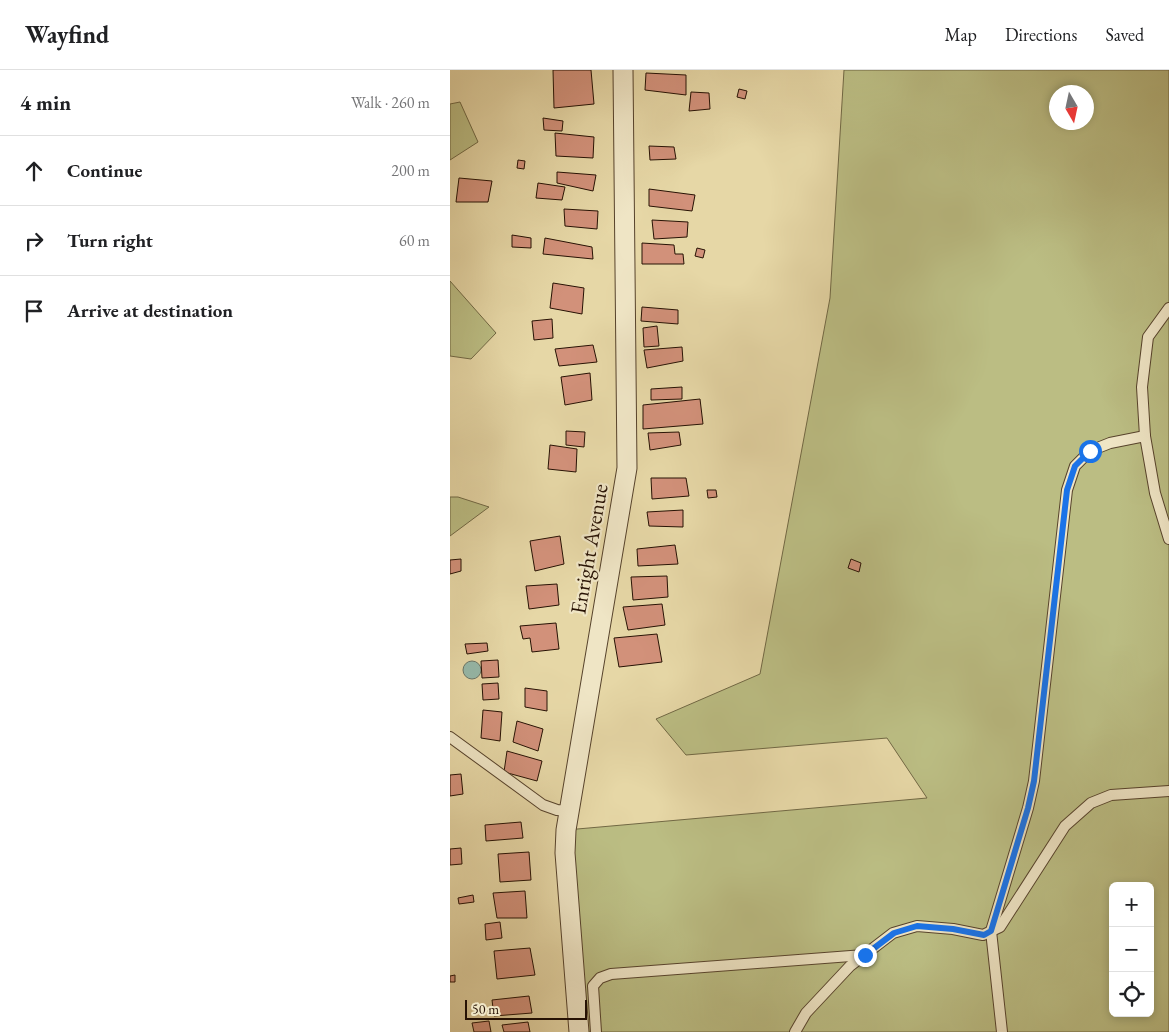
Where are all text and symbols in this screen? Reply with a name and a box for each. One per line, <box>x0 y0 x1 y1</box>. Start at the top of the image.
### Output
text: Wayfind <box>25 19 109 50</box>
text: Map <box>945 23 977 46</box>
text: Directions <box>1005 23 1077 46</box>
text: Saved <box>1105 23 1144 46</box>
north arrow <box>1049 85 1094 130</box>
text: 4 min <box>20 89 71 116</box>
text: Walk · 260 m <box>351 92 430 113</box>
icon: ahead <box>20 157 48 185</box>
text: Continue <box>67 158 142 183</box>
text: 200 m <box>391 160 430 181</box>
icon: right <box>20 227 48 255</box>
text: Turn right <box>67 228 153 253</box>
text: 60 m <box>399 230 430 251</box>
icon: arrive <box>20 297 48 325</box>
text: Arrive at destination <box>67 298 233 323</box>
route start <box>1079 440 1102 463</box>
street label: Enright Avenue <box>563 481 615 617</box>
map controls <box>1109 882 1154 1017</box>
button: + <box>1109 882 1154 927</box>
button: − <box>1109 927 1154 972</box>
route end <box>854 944 877 967</box>
button: locate <box>1109 972 1154 1017</box>
scale bar <box>465 997 588 1020</box>
text: 50 m <box>472 1000 499 1018</box>

